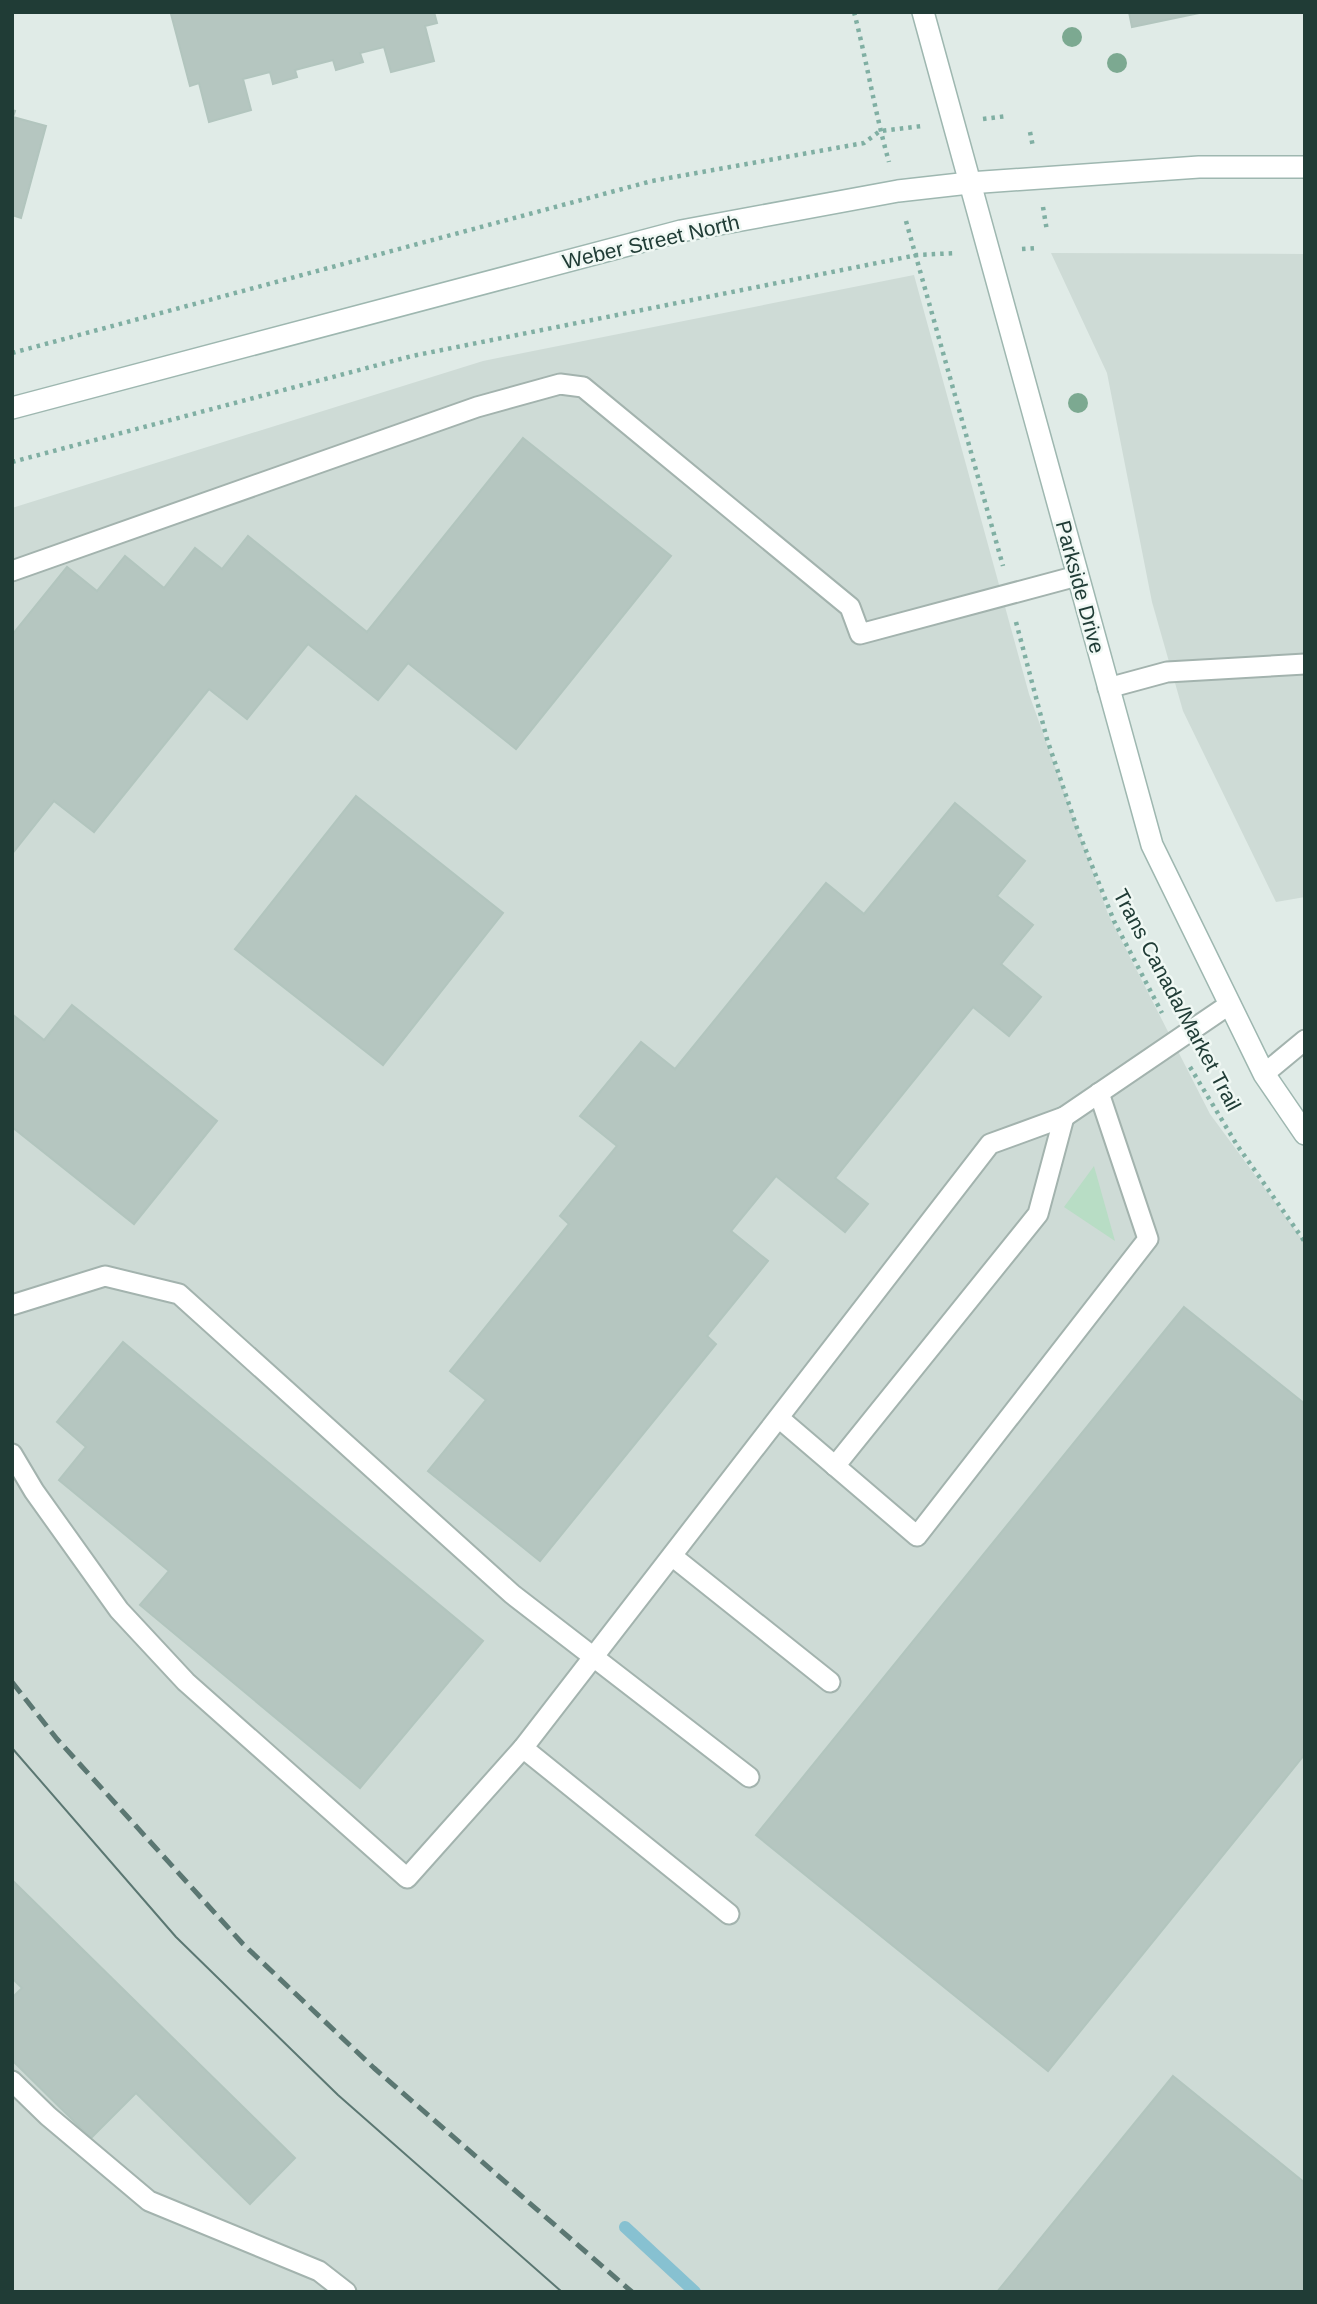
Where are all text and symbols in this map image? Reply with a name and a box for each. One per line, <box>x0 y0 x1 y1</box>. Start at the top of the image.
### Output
street label: Weber Street North <box>560 210 741 273</box>
street label: Parkside Drive <box>1052 518 1109 656</box>
street label: Trans Canada/Market Trail <box>1109 885 1246 1115</box>

